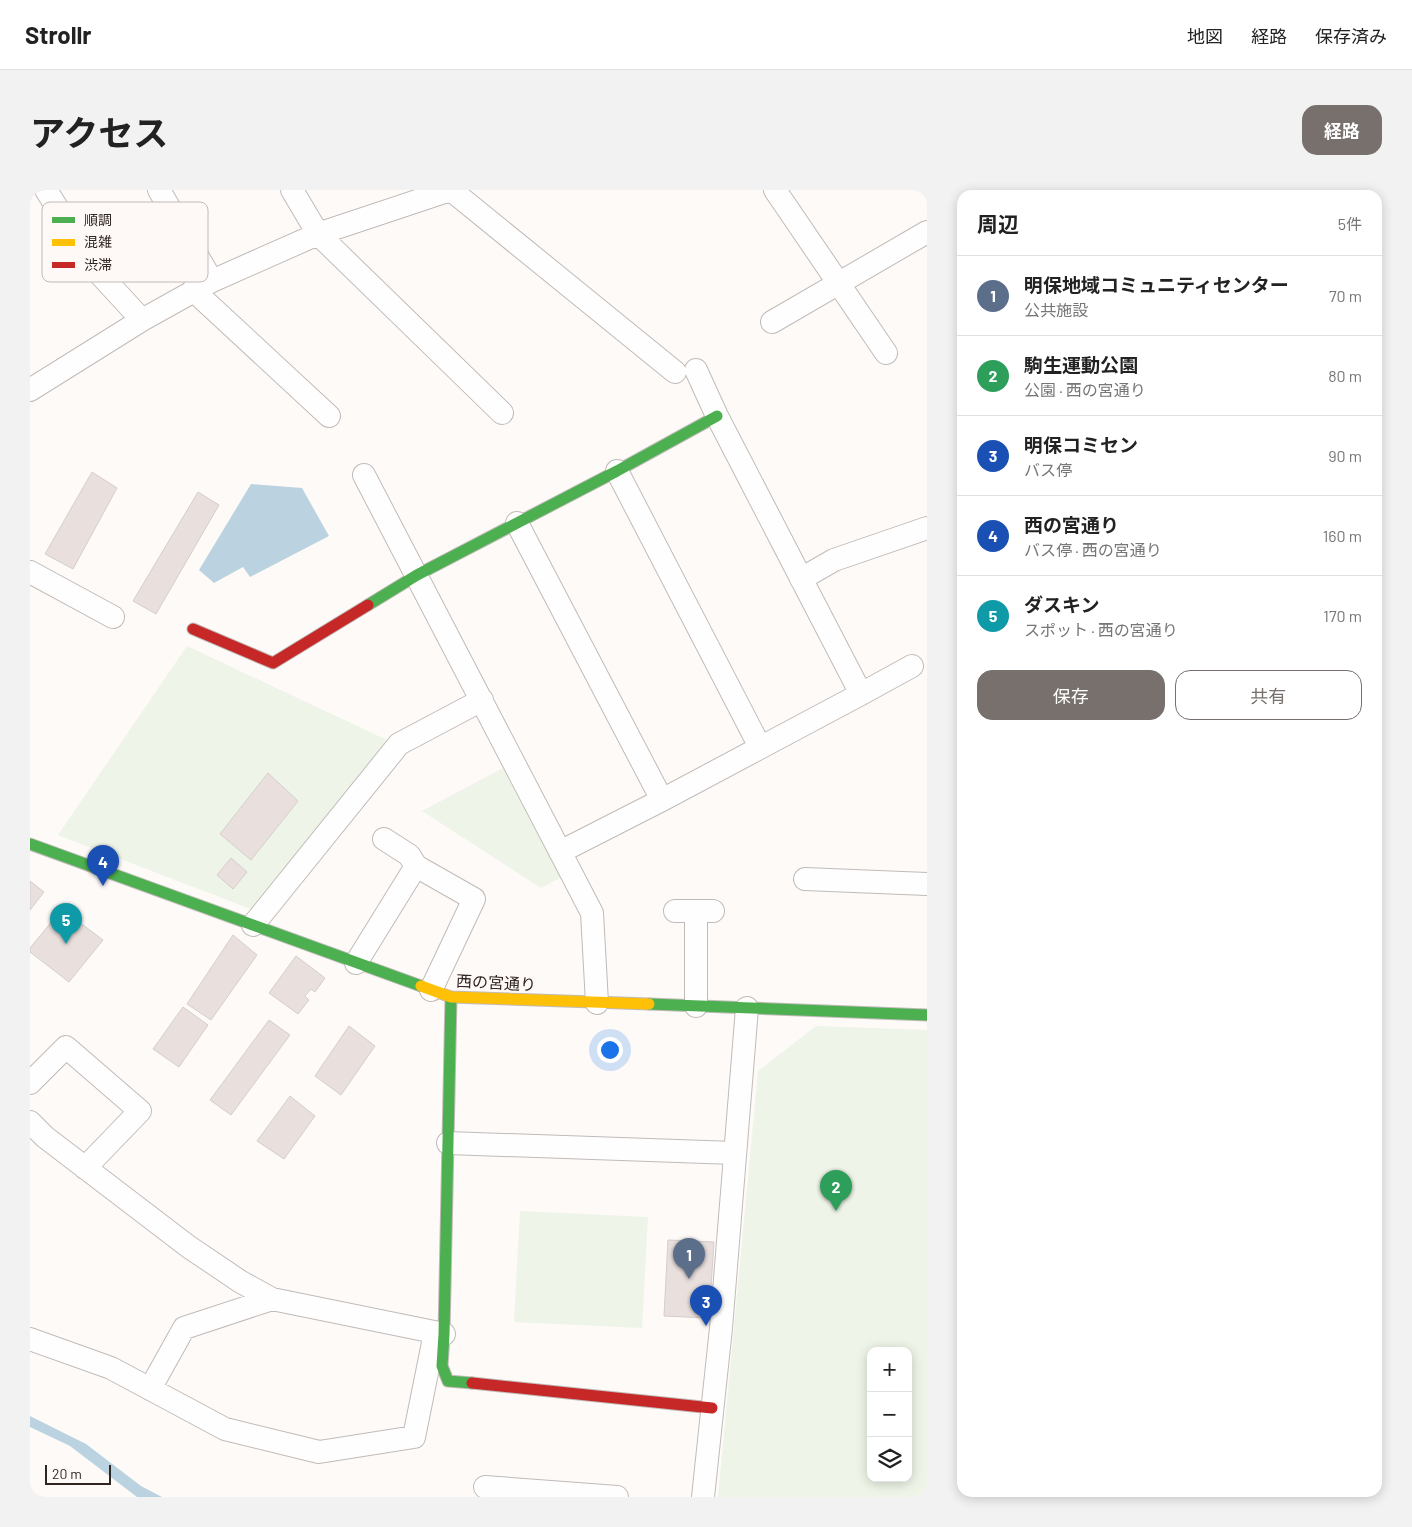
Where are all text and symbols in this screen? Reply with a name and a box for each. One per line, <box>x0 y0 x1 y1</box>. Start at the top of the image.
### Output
text: Strollr <box>25 20 92 49</box>
text: 地図 <box>1187 25 1223 47</box>
text: 経路 <box>1251 25 1287 47</box>
text: 保存済み <box>1315 25 1387 47</box>
button: 経路 <box>1302 105 1382 155</box>
text: アクセス <box>30 111 168 153</box>
legend <box>42 202 208 282</box>
text: 順調 <box>84 211 112 228</box>
text: 周辺 <box>977 211 1019 236</box>
text: 5件 <box>1338 214 1362 233</box>
text: 混雑 <box>84 233 112 250</box>
text: 渋滞 <box>84 256 112 273</box>
text: 明保地域コミュニティセンター <box>1024 273 1289 296</box>
text: 1 <box>990 286 996 305</box>
text: 70 m <box>1329 286 1362 305</box>
text: 公共施設 <box>1024 300 1088 319</box>
text: 駒生運動公園 <box>1024 353 1138 376</box>
text: 2 <box>989 366 997 385</box>
text: 80 m <box>1328 366 1362 385</box>
text: 公園 · 西の宮通り <box>1024 380 1146 399</box>
text: 明保コミセン <box>1024 433 1138 456</box>
text: 3 <box>989 446 997 465</box>
text: 90 m <box>1328 446 1362 465</box>
text: バス停 <box>1024 460 1072 479</box>
text: 西の宮通り <box>1024 513 1119 536</box>
text: 4 <box>988 526 998 545</box>
text: 160 m <box>1323 526 1362 545</box>
text: バス停 · 西の宮通り <box>1024 540 1162 559</box>
text: ダスキン <box>1024 593 1099 616</box>
text: 5 <box>989 606 997 625</box>
text: 170 m <box>1323 606 1362 625</box>
text: スポット · 西の宮通り <box>1024 620 1178 639</box>
button: 保存 <box>977 670 1165 720</box>
button: 共有 <box>1175 670 1362 720</box>
pin: 4 <box>87 845 119 886</box>
pin: 5 <box>50 903 82 944</box>
street label: 西の宮通り <box>456 970 536 994</box>
your location <box>597 1037 623 1063</box>
pin: 2 <box>820 1170 852 1211</box>
pin: 1 <box>673 1238 705 1279</box>
pin: 3 <box>690 1285 722 1326</box>
map controls <box>867 1347 912 1482</box>
button: + <box>867 1347 912 1392</box>
button: − <box>867 1392 912 1437</box>
button: layers <box>867 1437 912 1482</box>
scale bar <box>45 1462 111 1485</box>
text: 20 m <box>52 1465 82 1482</box>

